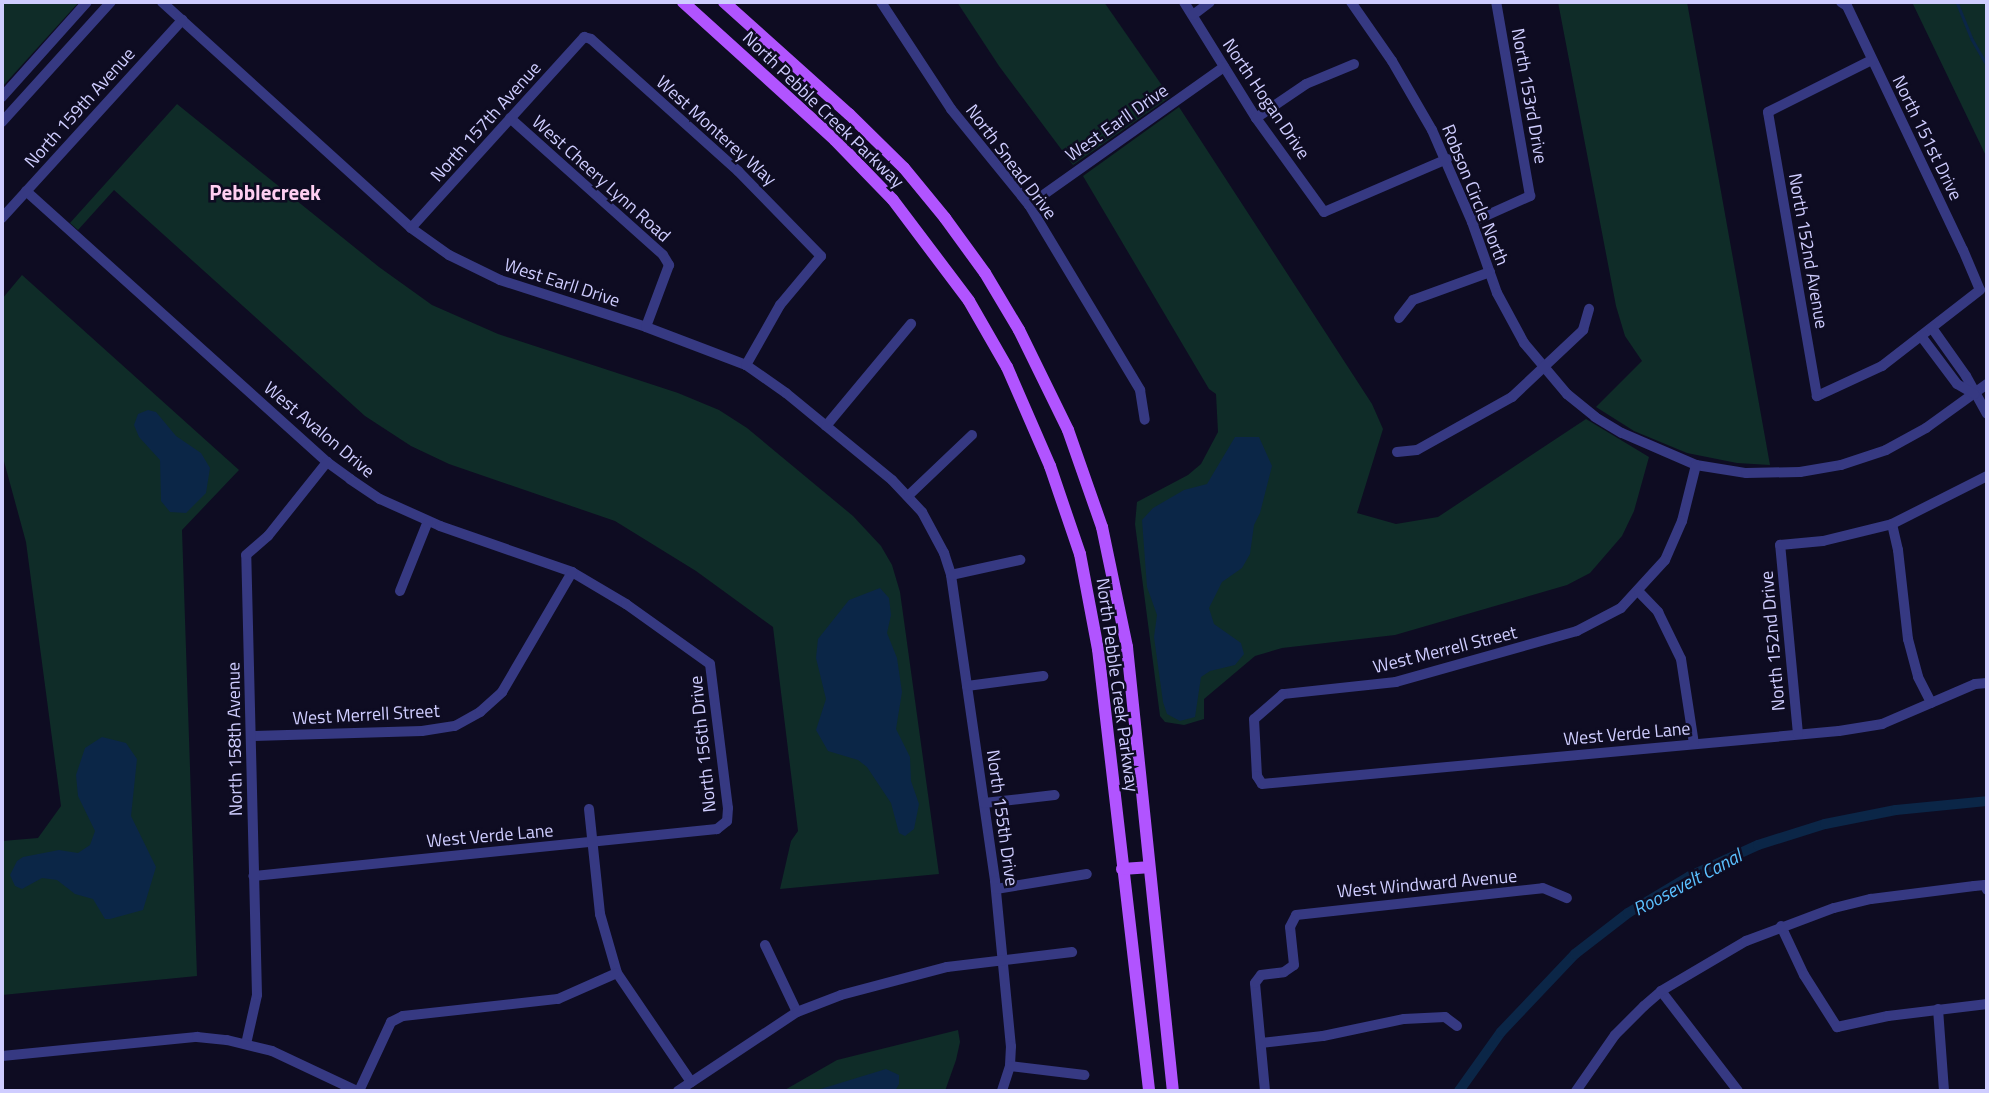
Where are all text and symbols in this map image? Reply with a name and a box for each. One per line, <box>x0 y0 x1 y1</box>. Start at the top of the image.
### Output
street label: North Pebble Creek Parkway <box>738 27 908 193</box>
street label: North 153rd Drive <box>1506 27 1552 165</box>
street label: North Hogan Drive <box>1218 35 1314 163</box>
street label: North 159th Avenue <box>20 43 140 173</box>
street label: North 157th Avenue <box>426 57 546 187</box>
street label: West Monterey Way <box>652 72 780 190</box>
street label: North 151st Drive <box>1887 72 1967 204</box>
street label: West Earll Drive <box>1062 80 1172 166</box>
street label: North Snead Drive <box>961 100 1061 224</box>
street label: West Cheery Lynn Road <box>527 111 675 247</box>
street label: Robson Circle North <box>1437 121 1513 269</box>
street label: North 152nd Avenue <box>1784 172 1832 330</box>
district label: Pebblecreek <box>209 179 321 205</box>
street label: West Earll Drive <box>502 254 622 312</box>
street label: West Avalon Drive <box>259 377 379 483</box>
street label: North 152nd Drive <box>1756 570 1790 712</box>
street label: North Pebble Creek Parkway <box>1091 577 1143 793</box>
street label: West Merrell Street <box>1371 622 1519 678</box>
street label: North 158th Avenue <box>223 662 247 816</box>
street label: North 156th Drive <box>685 675 721 813</box>
street label: West Merrell Street <box>292 700 440 730</box>
street label: West Verde Lane <box>1563 718 1691 750</box>
street label: North 155th Drive <box>982 749 1022 887</box>
street label: West Verde Lane <box>426 820 554 852</box>
water label: Roosevelt Canal <box>1629 844 1745 920</box>
street label: West Windward Avenue <box>1336 865 1518 903</box>

